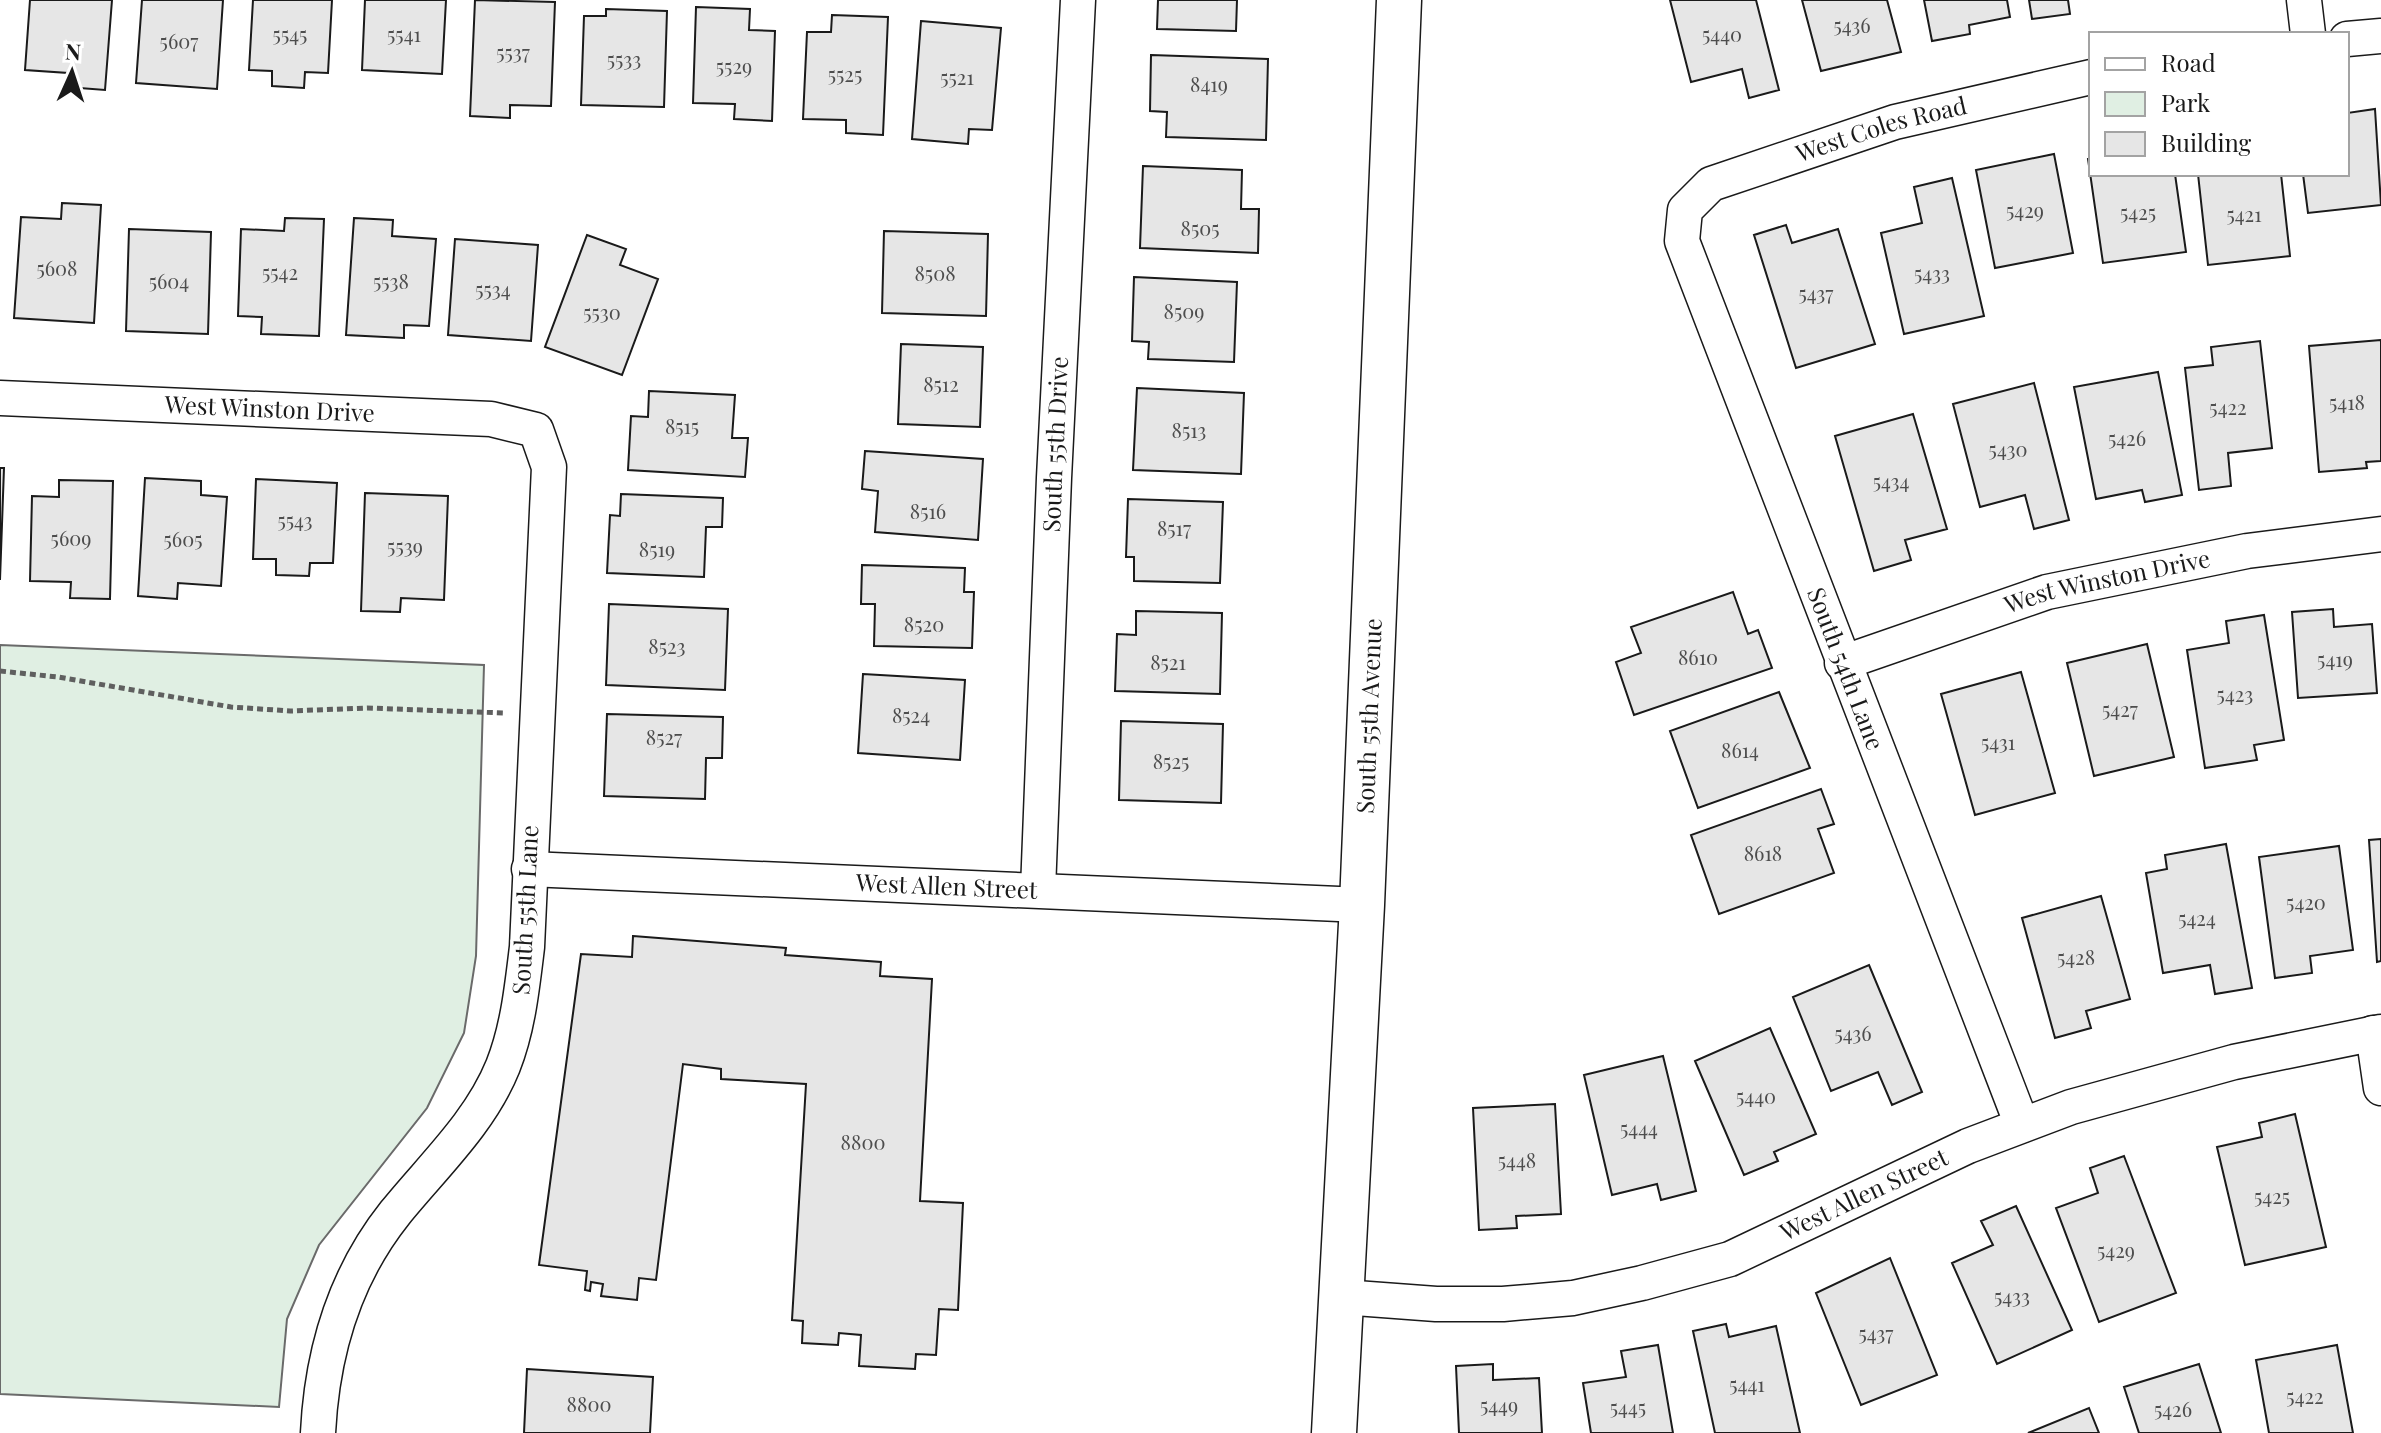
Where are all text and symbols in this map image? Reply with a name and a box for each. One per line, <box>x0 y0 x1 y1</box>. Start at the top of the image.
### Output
house number: 5436 <box>1833 11 1871 38</box>
house number: 5545 <box>273 20 307 47</box>
house number: 5541 <box>387 20 421 47</box>
house number: 5440 <box>1702 20 1742 47</box>
house number: 5607 <box>160 27 198 54</box>
north arrow <box>32 32 112 112</box>
legend <box>2089 32 2349 176</box>
text: N <box>64 36 82 66</box>
house number: 5537 <box>496 38 530 65</box>
house number: 5533 <box>607 45 641 72</box>
text: Road <box>2161 46 2216 78</box>
house number: 5529 <box>716 52 752 79</box>
house number: 5525 <box>828 60 862 87</box>
house number: 5521 <box>940 63 974 90</box>
house number: 8419 <box>1190 70 1228 97</box>
text: Park <box>2161 86 2211 118</box>
street label: West Coles Road <box>1790 88 1969 169</box>
text: Building <box>2161 126 2252 158</box>
house number: 5429 <box>2006 196 2044 223</box>
house number: 5425 <box>2120 198 2156 225</box>
house number: 5421 <box>2226 200 2262 227</box>
house number: 8505 <box>1181 214 1220 241</box>
house number: 5608 <box>36 254 78 281</box>
house number: 5542 <box>262 258 298 285</box>
house number: 8508 <box>914 259 956 286</box>
house number: 5433 <box>1914 259 1950 286</box>
house number: 5604 <box>149 267 189 294</box>
house number: 5538 <box>373 267 409 294</box>
house number: 5534 <box>475 275 511 302</box>
house number: 5437 <box>1799 279 1833 306</box>
house number: 8509 <box>1164 297 1204 324</box>
house number: 5530 <box>583 298 621 325</box>
street label: South 55th Drive <box>1034 356 1074 533</box>
house number: 8512 <box>923 370 959 397</box>
street label: West Winston Drive <box>163 387 376 428</box>
house number: 5418 <box>2329 388 2365 415</box>
house number: 5422 <box>2209 393 2247 420</box>
house number: 8515 <box>665 412 699 439</box>
house number: 8513 <box>1172 416 1206 443</box>
house number: 5426 <box>2108 424 2146 451</box>
house number: 5430 <box>1989 435 2027 462</box>
house number: 5434 <box>1873 467 1909 494</box>
house number: 8516 <box>910 497 946 524</box>
house number: 5543 <box>277 506 313 533</box>
house number: 8517 <box>1157 514 1191 541</box>
house number: 5609 <box>51 524 91 551</box>
house number: 5605 <box>164 525 202 552</box>
house number: 5539 <box>387 532 423 559</box>
house number: 8519 <box>639 535 675 562</box>
street label: West Winston Drive <box>1999 541 2213 620</box>
street label: South 54th Lane <box>1801 582 1893 754</box>
house number: 8520 <box>904 610 944 637</box>
street label: South 55th Avenue <box>1348 617 1388 814</box>
house number: 8523 <box>648 632 686 659</box>
house number: 8610 <box>1678 643 1718 670</box>
house number: 5419 <box>2317 645 2353 672</box>
house number: 8521 <box>1150 648 1186 675</box>
house number: 5423 <box>2217 680 2253 707</box>
house number: 5427 <box>2102 695 2138 722</box>
house number: 8524 <box>892 701 930 728</box>
house number: 8527 <box>646 723 682 750</box>
house number: 5431 <box>1981 728 2015 755</box>
house number: 8614 <box>1721 736 1759 763</box>
house number: 8525 <box>1153 747 1189 774</box>
street label: South 55th Lane <box>504 824 544 995</box>
house number: 8618 <box>1744 839 1782 866</box>
street label: West Allen Street <box>854 865 1039 905</box>
house number: 5420 <box>2286 888 2326 915</box>
house number: 5424 <box>2178 904 2216 931</box>
house number: 5428 <box>2057 943 2095 970</box>
house number: 5436 <box>1834 1019 1872 1046</box>
house number: 5440 <box>1736 1082 1776 1109</box>
house number: 5444 <box>1620 1114 1658 1141</box>
house number: 8800 <box>841 1128 885 1155</box>
street label: West Allen Street <box>1774 1140 1953 1247</box>
house number: 5448 <box>1498 1146 1536 1173</box>
house number: 5425 <box>2254 1182 2290 1209</box>
house number: 5429 <box>2097 1236 2135 1263</box>
house number: 5433 <box>1994 1282 2030 1309</box>
house number: 5437 <box>1859 1319 1893 1346</box>
house number: 5441 <box>1729 1370 1765 1397</box>
house number: 5422 <box>2286 1382 2324 1409</box>
house number: 8800 <box>567 1390 611 1417</box>
house number: 5449 <box>1480 1391 1518 1418</box>
house number: 5445 <box>1610 1393 1646 1420</box>
house number: 5426 <box>2154 1395 2192 1422</box>

